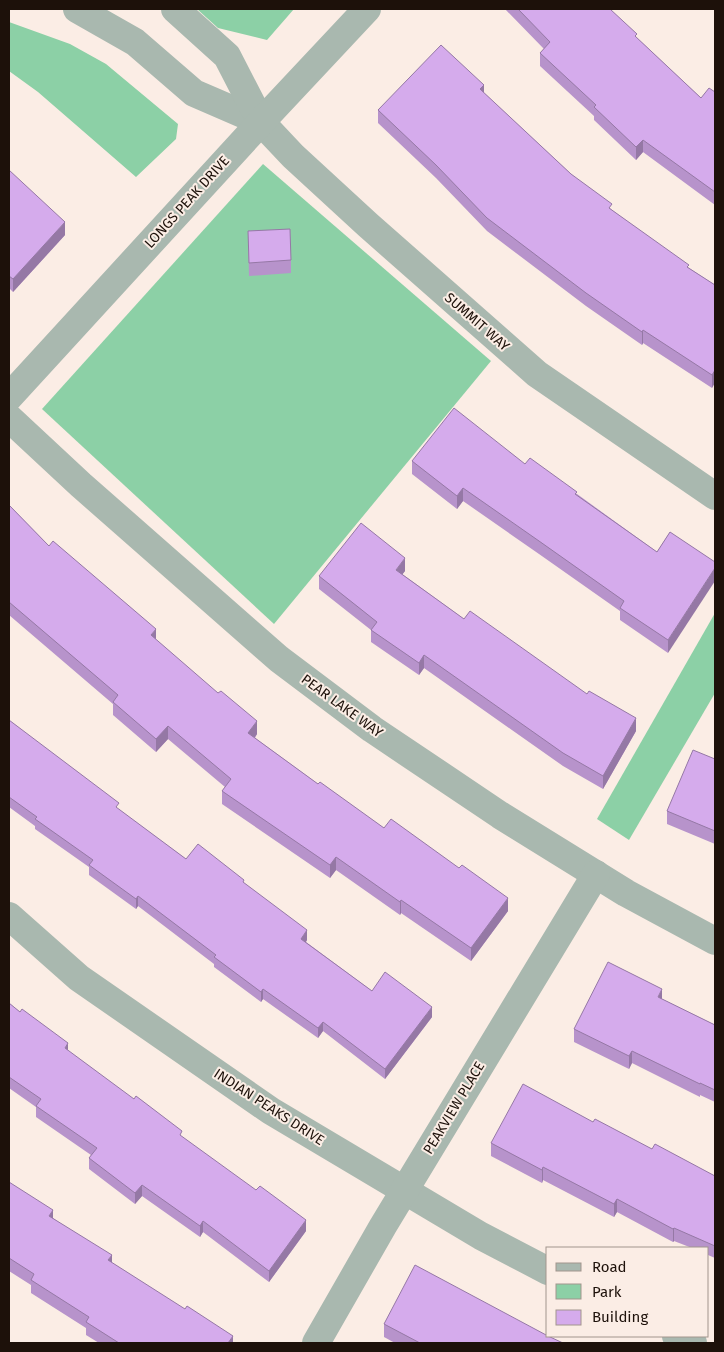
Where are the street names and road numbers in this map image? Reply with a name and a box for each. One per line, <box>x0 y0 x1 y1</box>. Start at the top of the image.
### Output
street label: LONGS PEAK DRIVE <box>141 152 233 252</box>
street label: SUMMIT WAY <box>441 289 513 355</box>
street label: PEAR LAKE WAY <box>298 671 386 742</box>
street label: PEAKVIEW PLACE <box>420 1059 488 1157</box>
street label: INDIAN PEAKS DRIVE <box>211 1065 327 1149</box>

